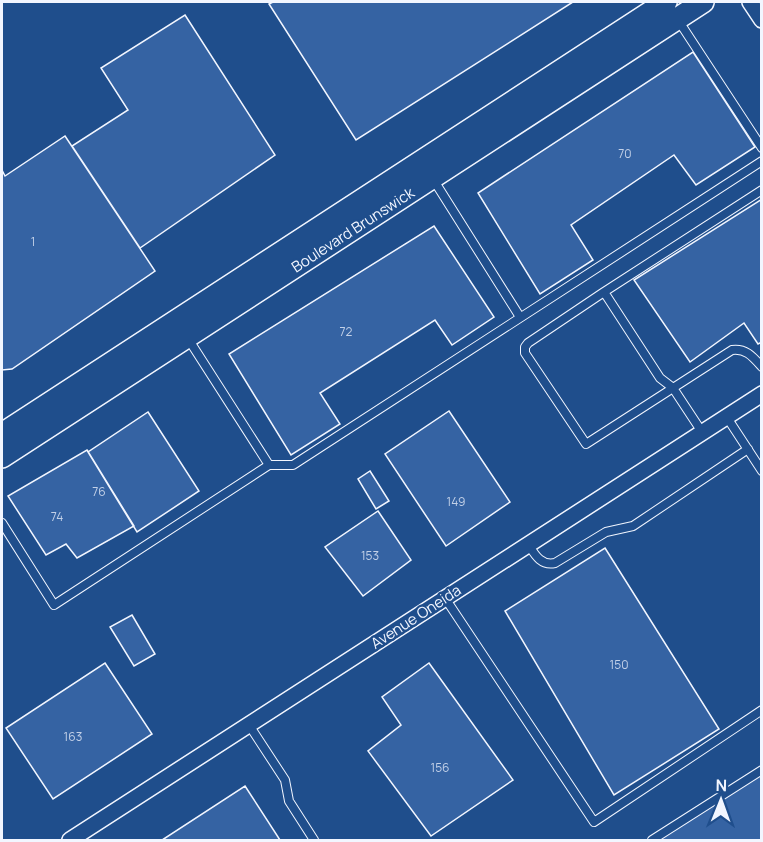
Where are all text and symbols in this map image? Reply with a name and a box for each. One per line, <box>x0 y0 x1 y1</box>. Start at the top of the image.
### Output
house number: 70 <box>618 145 632 162</box>
street label: Boulevard Brunswick <box>287 182 419 277</box>
house number: 1 <box>31 233 35 250</box>
house number: 72 <box>340 323 353 340</box>
house number: 76 <box>92 483 106 500</box>
house number: 149 <box>446 493 466 510</box>
house number: 74 <box>51 508 63 525</box>
house number: 153 <box>361 547 379 564</box>
street label: Avenue Oneida <box>367 580 465 654</box>
house number: 150 <box>610 656 628 673</box>
house number: 163 <box>64 728 82 745</box>
house number: 156 <box>430 759 450 776</box>
north arrow <box>691 770 751 830</box>
text: N <box>715 774 727 796</box>

